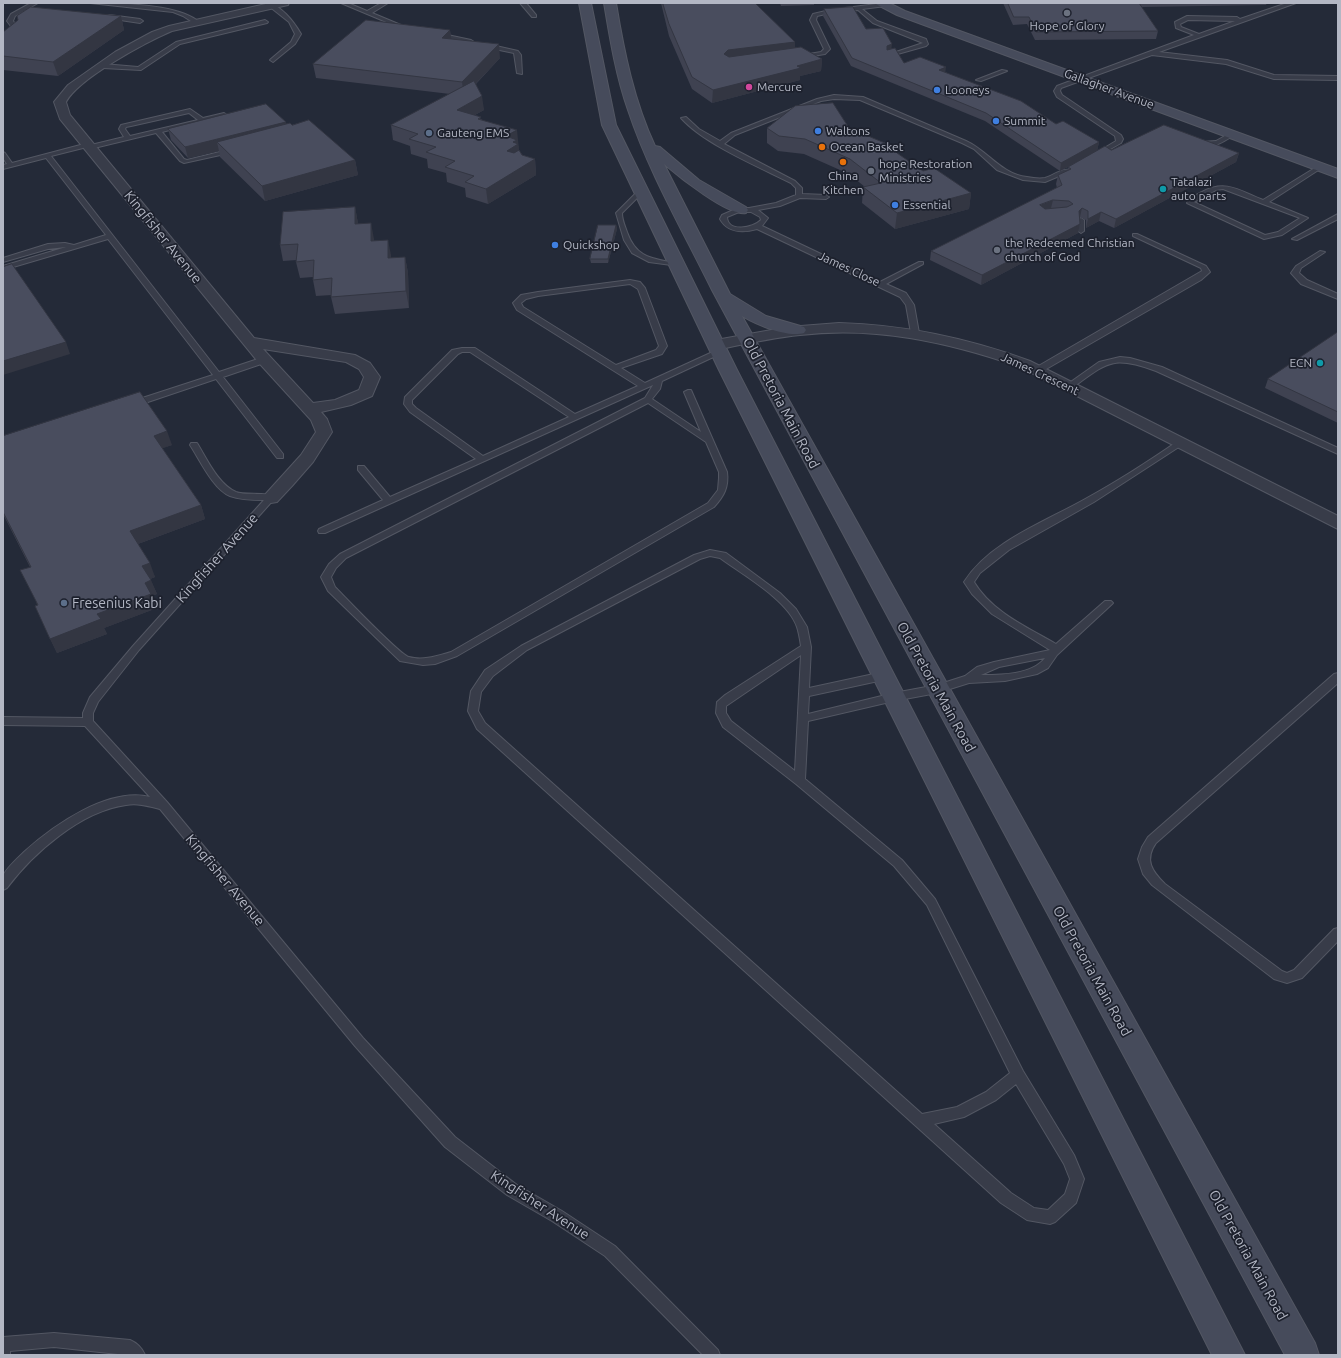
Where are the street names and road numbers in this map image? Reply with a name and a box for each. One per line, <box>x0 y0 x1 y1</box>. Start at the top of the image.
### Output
street label: Gallagher Avenue <box>1062 66 1156 112</box>
street label: Kingfisher Avenue <box>120 187 206 287</box>
street label: James Close <box>816 248 882 290</box>
street label: Old Pretoria Main Road <box>739 334 823 472</box>
street label: James Crescent <box>999 350 1081 398</box>
street label: Kingfisher Avenue <box>172 510 262 606</box>
street label: Old Pretoria Main Road <box>893 619 979 755</box>
street label: Kingfisher Avenue <box>182 831 268 929</box>
street label: Old Pretoria Main Road <box>1049 903 1135 1039</box>
street label: Kingfisher Avenue <box>487 1167 593 1243</box>
street label: Old Pretoria Main Road <box>1205 1187 1291 1323</box>

